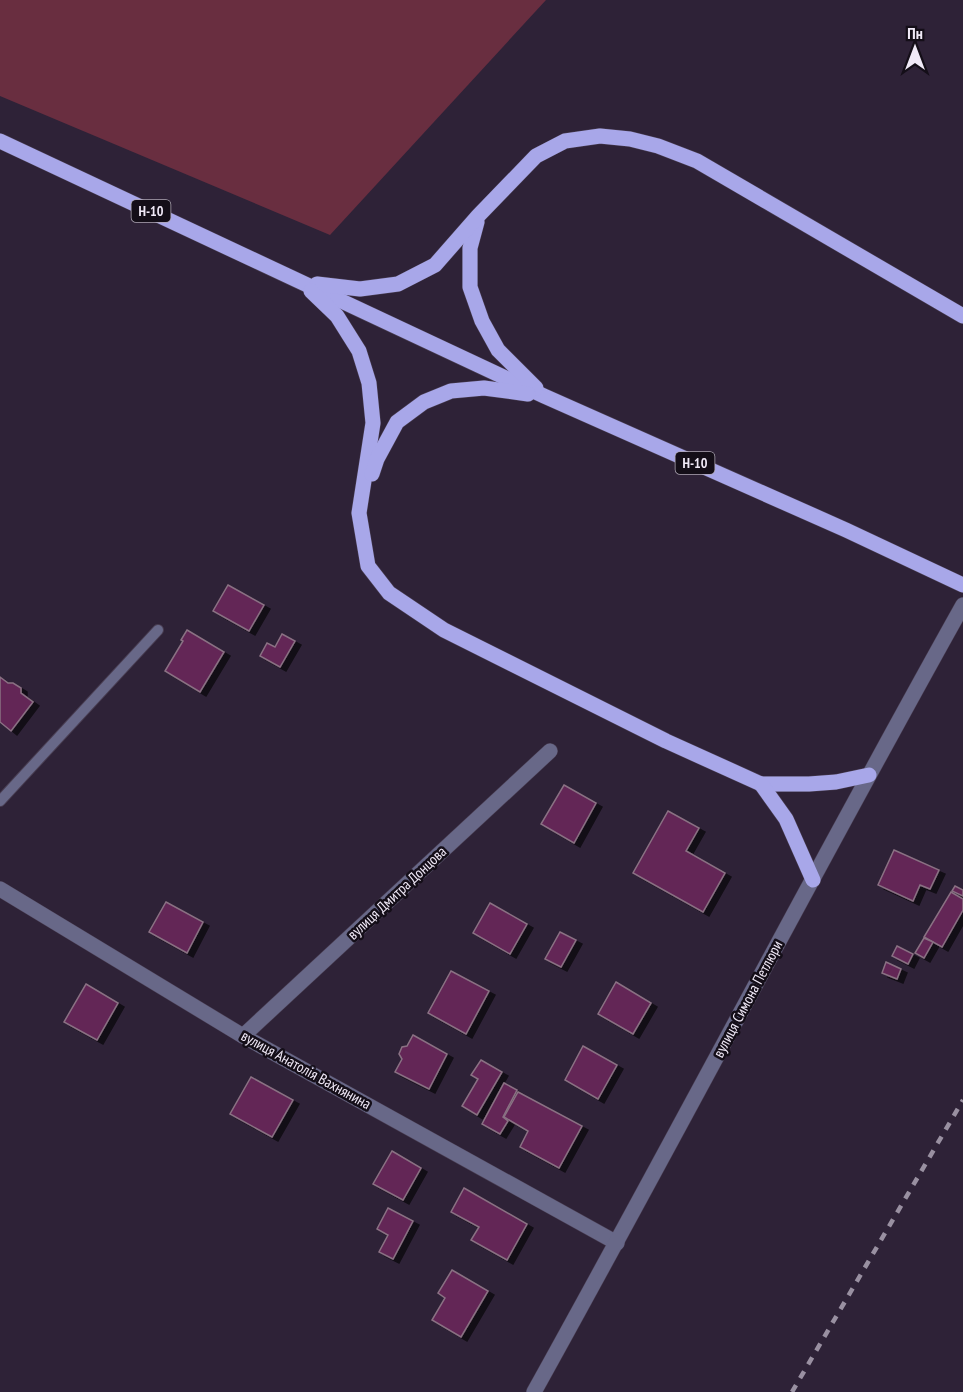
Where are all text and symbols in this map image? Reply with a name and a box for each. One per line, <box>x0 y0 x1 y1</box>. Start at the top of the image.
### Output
north arrow <box>885 18 945 78</box>
text: Пн <box>907 23 923 43</box>
road number: Н-10 <box>132 200 170 222</box>
road number: Н-10 <box>676 452 714 474</box>
street label: вулиця Дмитра Донцова <box>343 842 450 943</box>
street label: вулиця Симона Петлюри <box>709 937 786 1061</box>
street label: вулиця Анатолія Вахнянина <box>238 1026 375 1113</box>

